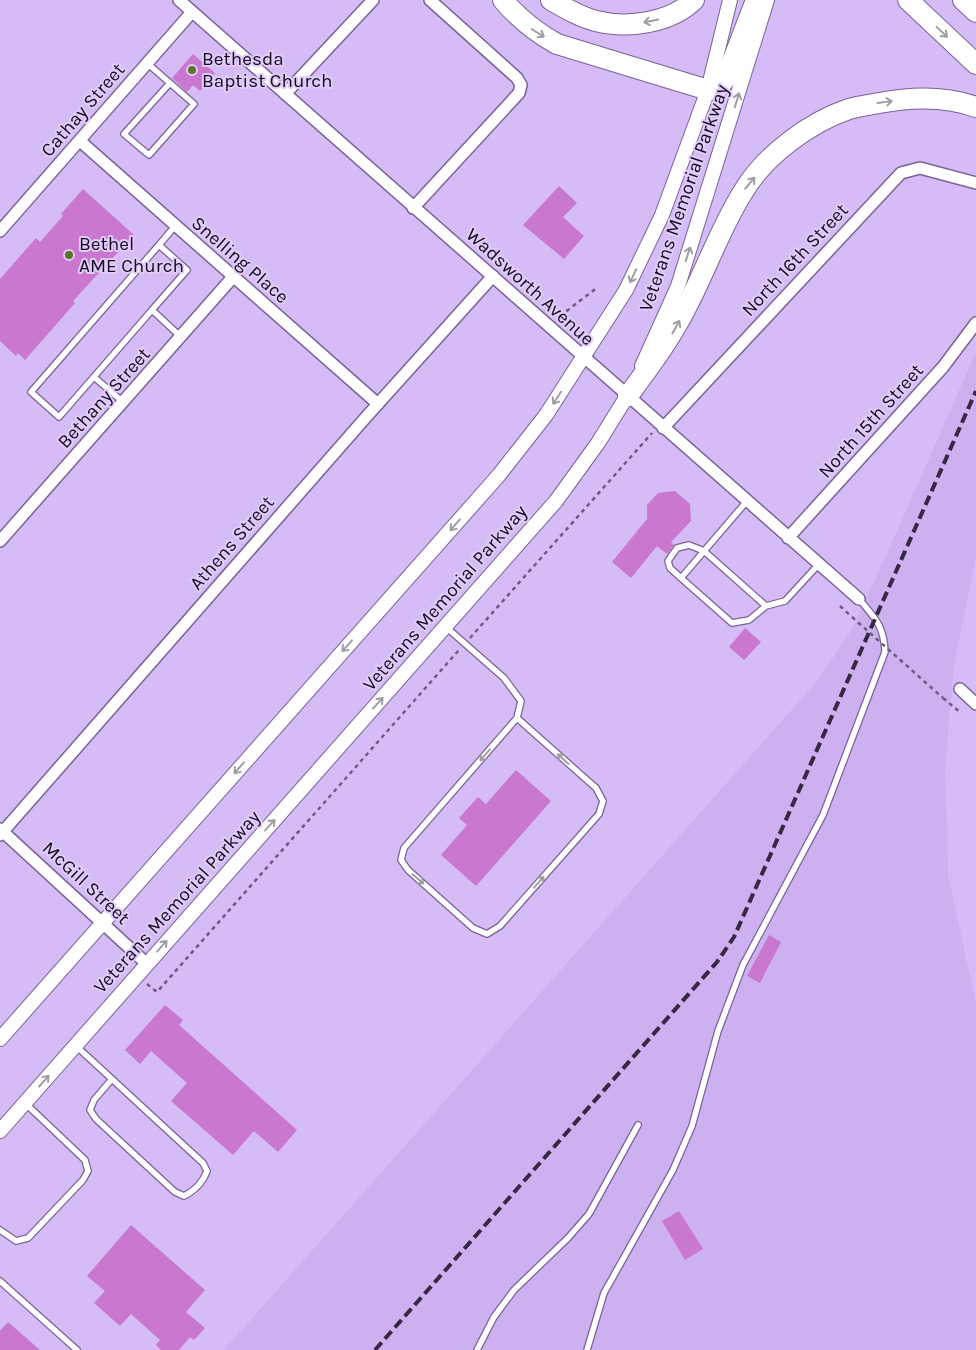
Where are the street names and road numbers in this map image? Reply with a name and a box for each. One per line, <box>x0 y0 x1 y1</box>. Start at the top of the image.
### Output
street label: Cathay Street <box>36 59 130 161</box>
street label: Veterans Memorial Parkway <box>635 82 733 314</box>
street label: North 16th Street <box>737 199 853 321</box>
street label: Snelling Place <box>187 212 293 308</box>
street label: Wadsworth Avenue <box>461 224 599 350</box>
street label: Bethany Street <box>53 343 155 453</box>
street label: North 15th Street <box>814 360 928 482</box>
street label: Athens Street <box>185 491 279 595</box>
street label: Veterans Memorial Parkway <box>358 501 532 695</box>
street label: Veterans Memorial Parkway <box>89 806 265 998</box>
street label: McGill Street <box>38 837 134 929</box>

